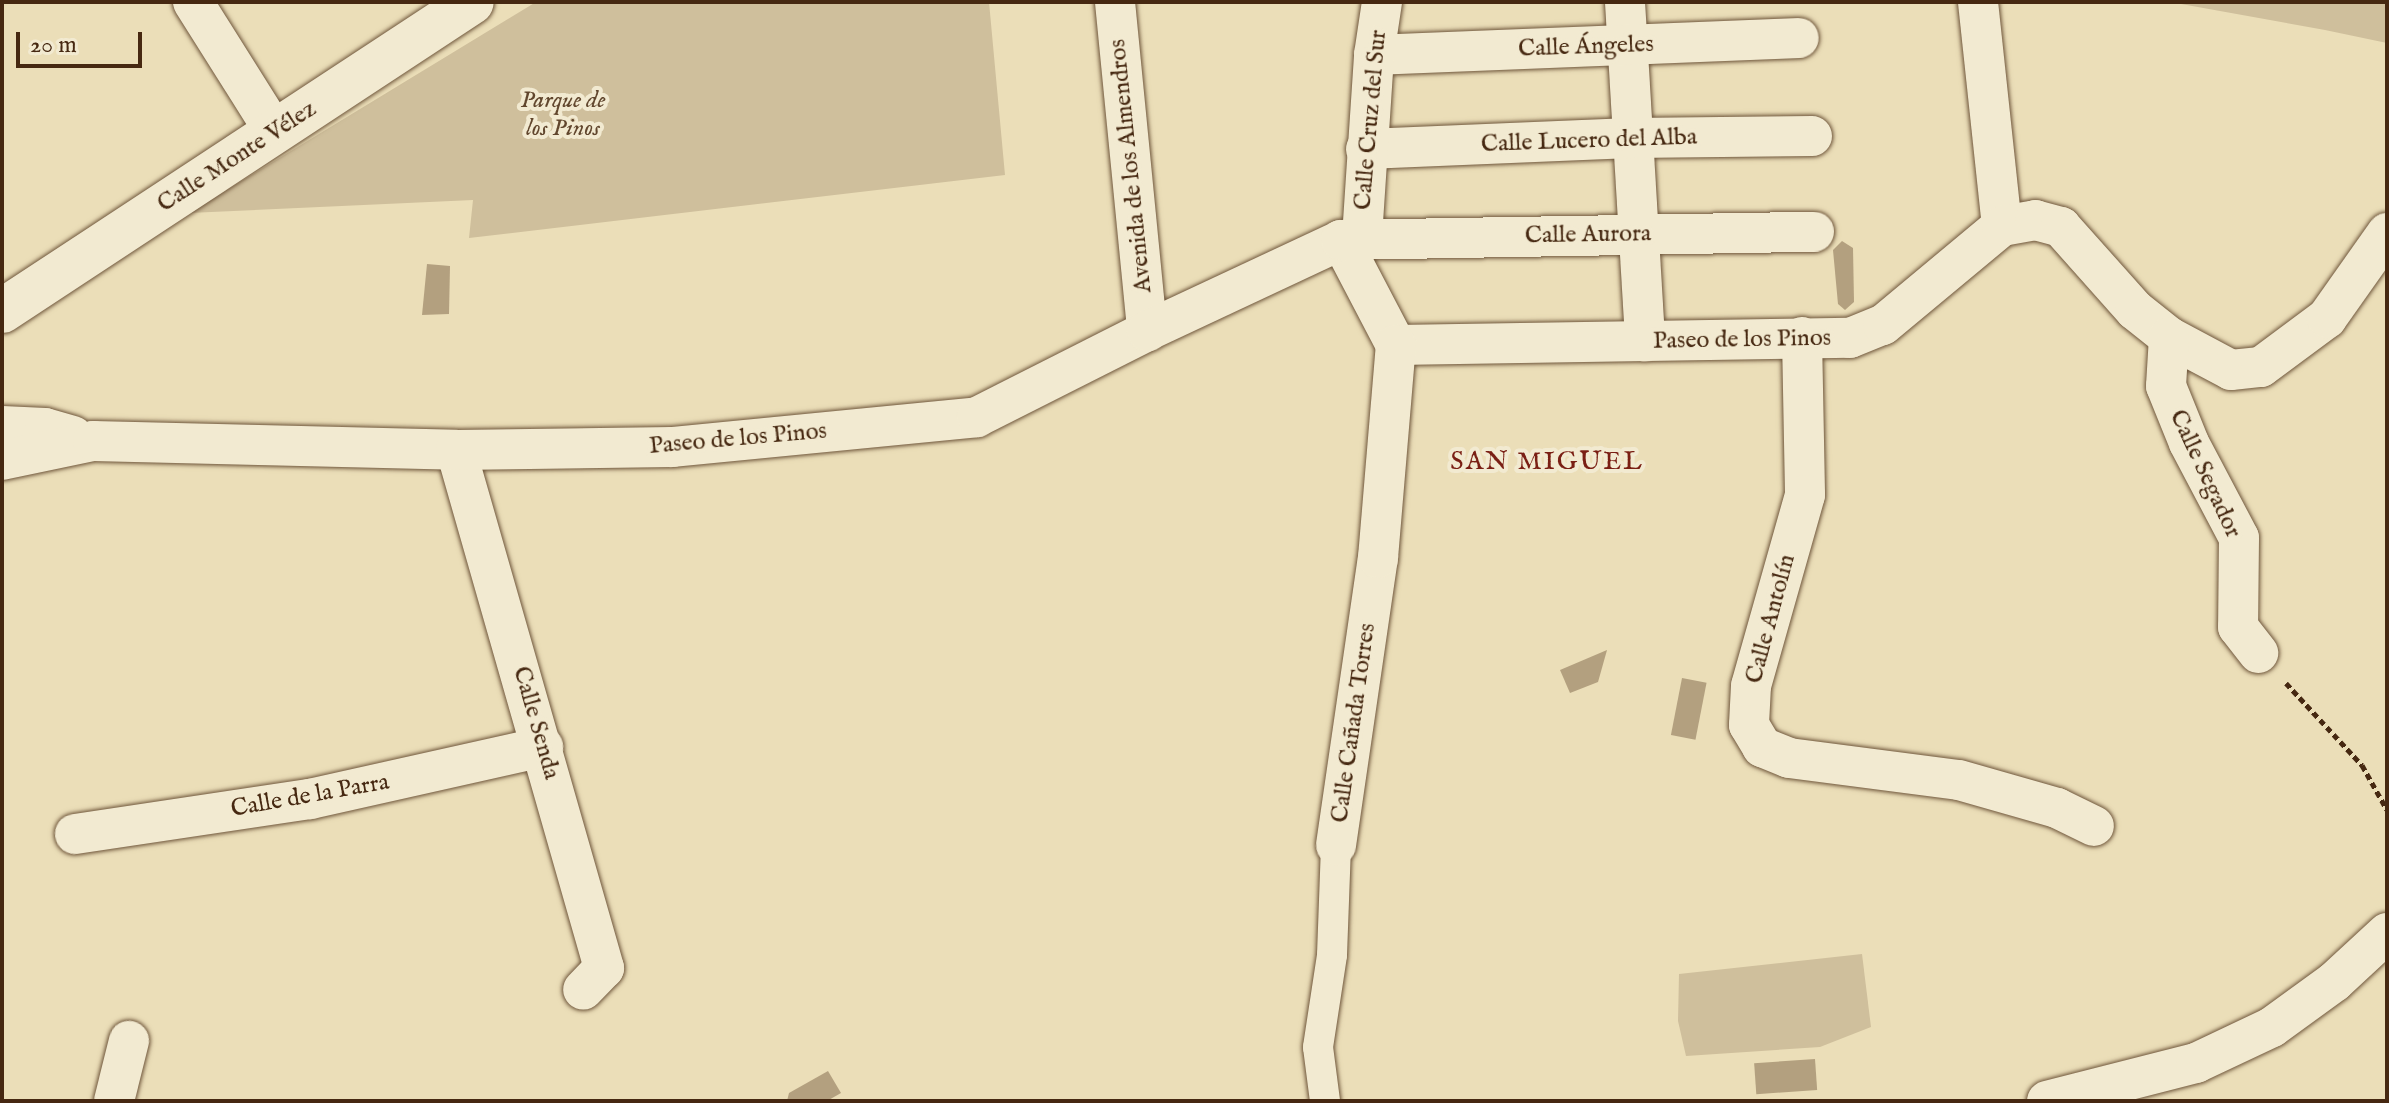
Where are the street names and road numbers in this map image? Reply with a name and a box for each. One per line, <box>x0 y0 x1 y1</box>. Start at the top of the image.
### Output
street label: Calle Cruz del Sur <box>1349 29 1393 211</box>
street label: Calle Ángeles <box>1518 30 1654 64</box>
street label: Avenida de los Almendros <box>1103 38 1159 294</box>
street label: Calle Monte Vélez <box>152 95 322 219</box>
street label: Calle Lucero del Alba <box>1480 123 1698 159</box>
street label: Calle Aurora <box>1525 219 1651 251</box>
street label: Paseo de los Pinos <box>1653 324 1831 356</box>
street label: Calle Segador <box>2163 405 2247 543</box>
street label: Paseo de los Pinos <box>648 417 828 461</box>
street label: Calle Antolín <box>1740 551 1802 687</box>
street label: Calle Cañada Torres <box>1326 621 1382 825</box>
street label: Calle Senda <box>506 663 566 783</box>
street label: Calle de la Parra <box>229 768 391 824</box>

